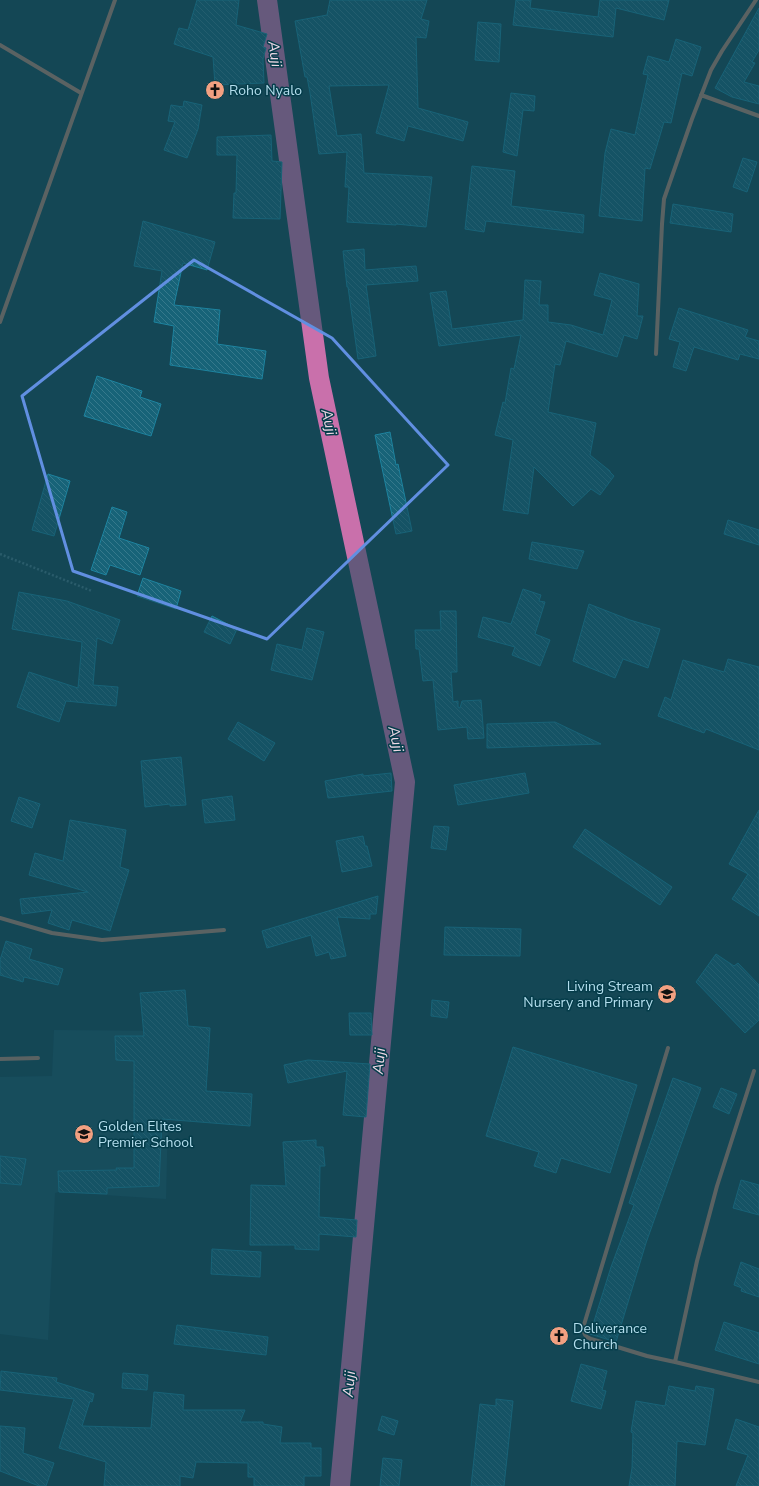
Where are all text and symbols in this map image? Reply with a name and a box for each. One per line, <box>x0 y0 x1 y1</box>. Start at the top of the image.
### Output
water label: Auji <box>263 39 287 69</box>
church icon: Roho Nyalo <box>204 79 226 101</box>
place label: Roho Nyalo <box>229 81 302 100</box>
water label: Auji <box>316 406 342 437</box>
water label: Auji <box>383 723 409 754</box>
place label: Living Stream Nursery and Primary <box>523 977 654 1012</box>
school or university icon: Living Stream Nursery and Primary <box>656 983 678 1005</box>
water label: Auji <box>368 1046 390 1076</box>
place label: Golden Elites Premier School <box>98 1117 194 1152</box>
school or university icon: Golden Elites Premier School <box>73 1123 95 1145</box>
place label: Deliverance Church <box>573 1319 647 1354</box>
church icon: Deliverance Church <box>548 1325 570 1347</box>
water label: Auji <box>338 1369 360 1399</box>

